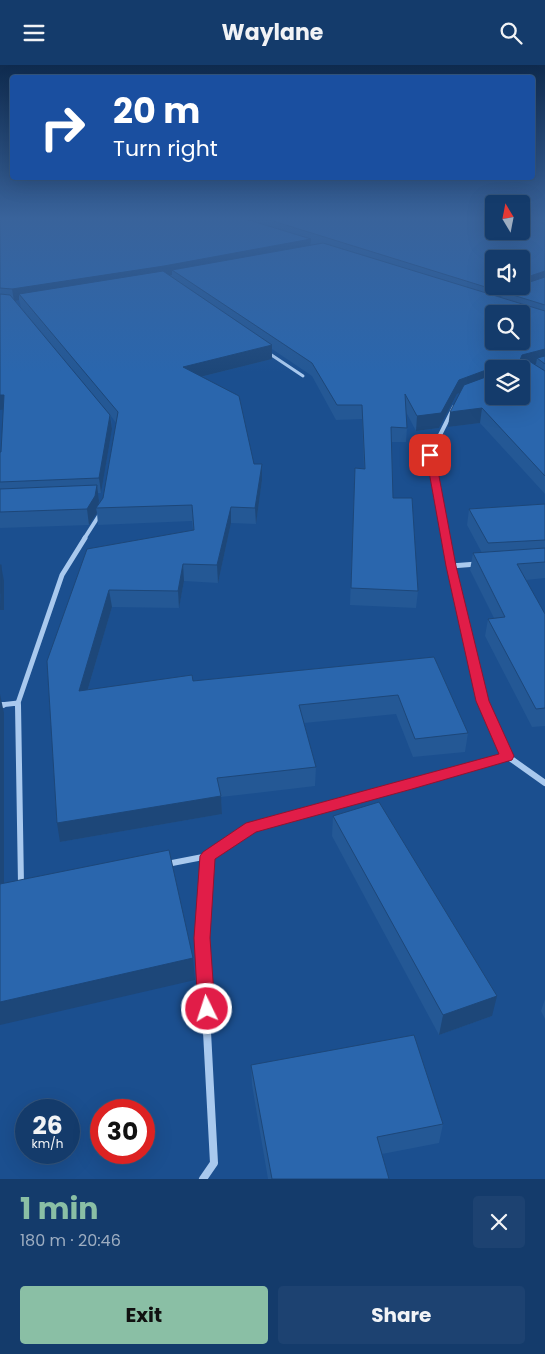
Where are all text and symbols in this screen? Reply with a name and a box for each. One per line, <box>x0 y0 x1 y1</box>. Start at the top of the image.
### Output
text: Waylane <box>222 17 323 48</box>
icon: menu <box>20 19 48 47</box>
icon: search <box>497 19 525 47</box>
text: 20 m <box>113 86 200 135</box>
icon: right <box>30 95 95 160</box>
text: Turn right <box>113 133 218 164</box>
north arrow <box>485 195 530 240</box>
map controls <box>485 195 530 405</box>
button: sound <box>485 250 530 295</box>
button: search <box>485 305 530 350</box>
button: layers <box>485 360 530 405</box>
pin <box>409 434 451 476</box>
icon: arrive <box>416 441 444 469</box>
position arrow <box>180 982 232 1034</box>
speed limit sign: 30 <box>90 1099 155 1164</box>
text: 26 <box>32 1108 63 1143</box>
text: km/h <box>32 1135 63 1152</box>
text: 1 min <box>20 1187 98 1230</box>
button: close <box>473 1196 525 1248</box>
text: 180 m · 20:46 <box>20 1229 121 1252</box>
button: Exit <box>20 1286 268 1344</box>
button: Share <box>278 1286 525 1344</box>

